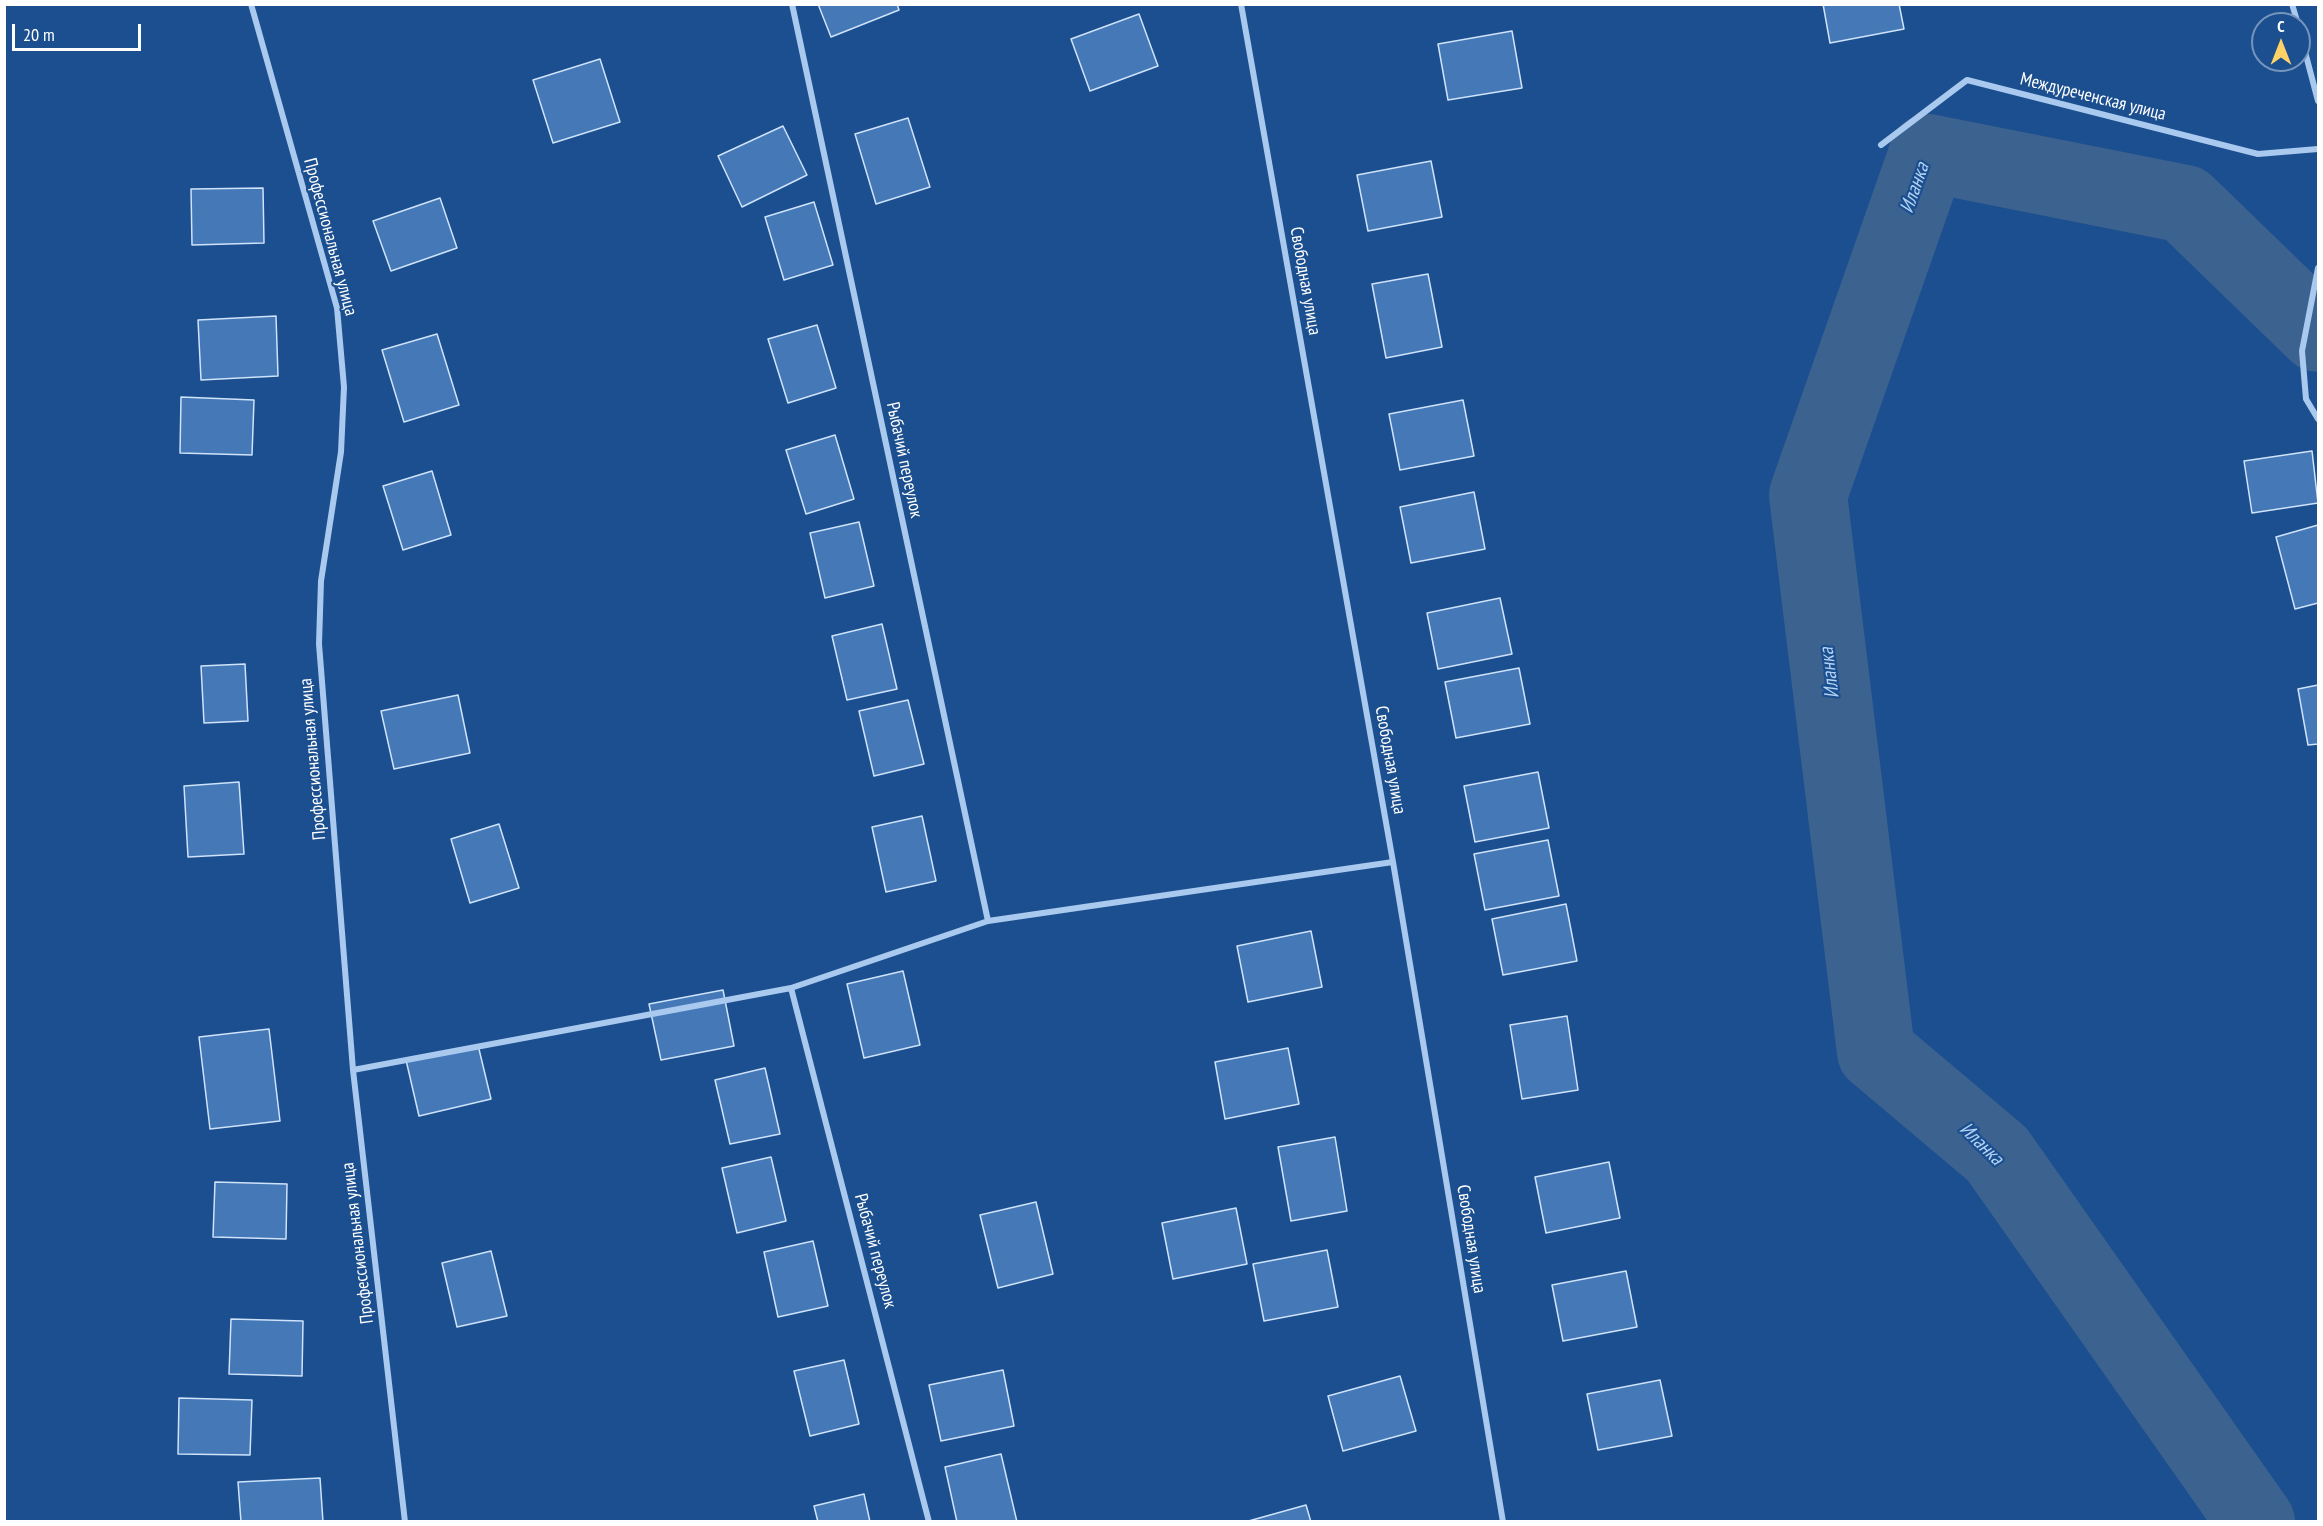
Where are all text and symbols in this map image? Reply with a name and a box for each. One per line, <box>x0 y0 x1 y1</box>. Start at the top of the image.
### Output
scale bar <box>15 12 144 50</box>
north arrow <box>2251 12 2311 72</box>
text: С <box>2277 16 2285 36</box>
text: 20 m <box>23 23 55 46</box>
street label: Междуреченская улица <box>2018 68 2168 126</box>
street label: Профессиональная улица <box>299 156 361 318</box>
water label: Иланка <box>1895 160 1935 216</box>
street label: Свободная улица <box>1285 225 1325 337</box>
street label: Рыбачий переулок <box>881 400 927 520</box>
water label: Иланка <box>1815 646 1845 700</box>
street label: Профессиональная улица <box>295 677 331 841</box>
street label: Свободная улица <box>1370 704 1410 816</box>
water label: Иланка <box>1954 1118 2008 1170</box>
street label: Профессиональная улица <box>337 1161 379 1325</box>
street label: Свободная улица <box>1452 1183 1490 1295</box>
street label: Рыбачий переулок <box>849 1191 901 1311</box>

